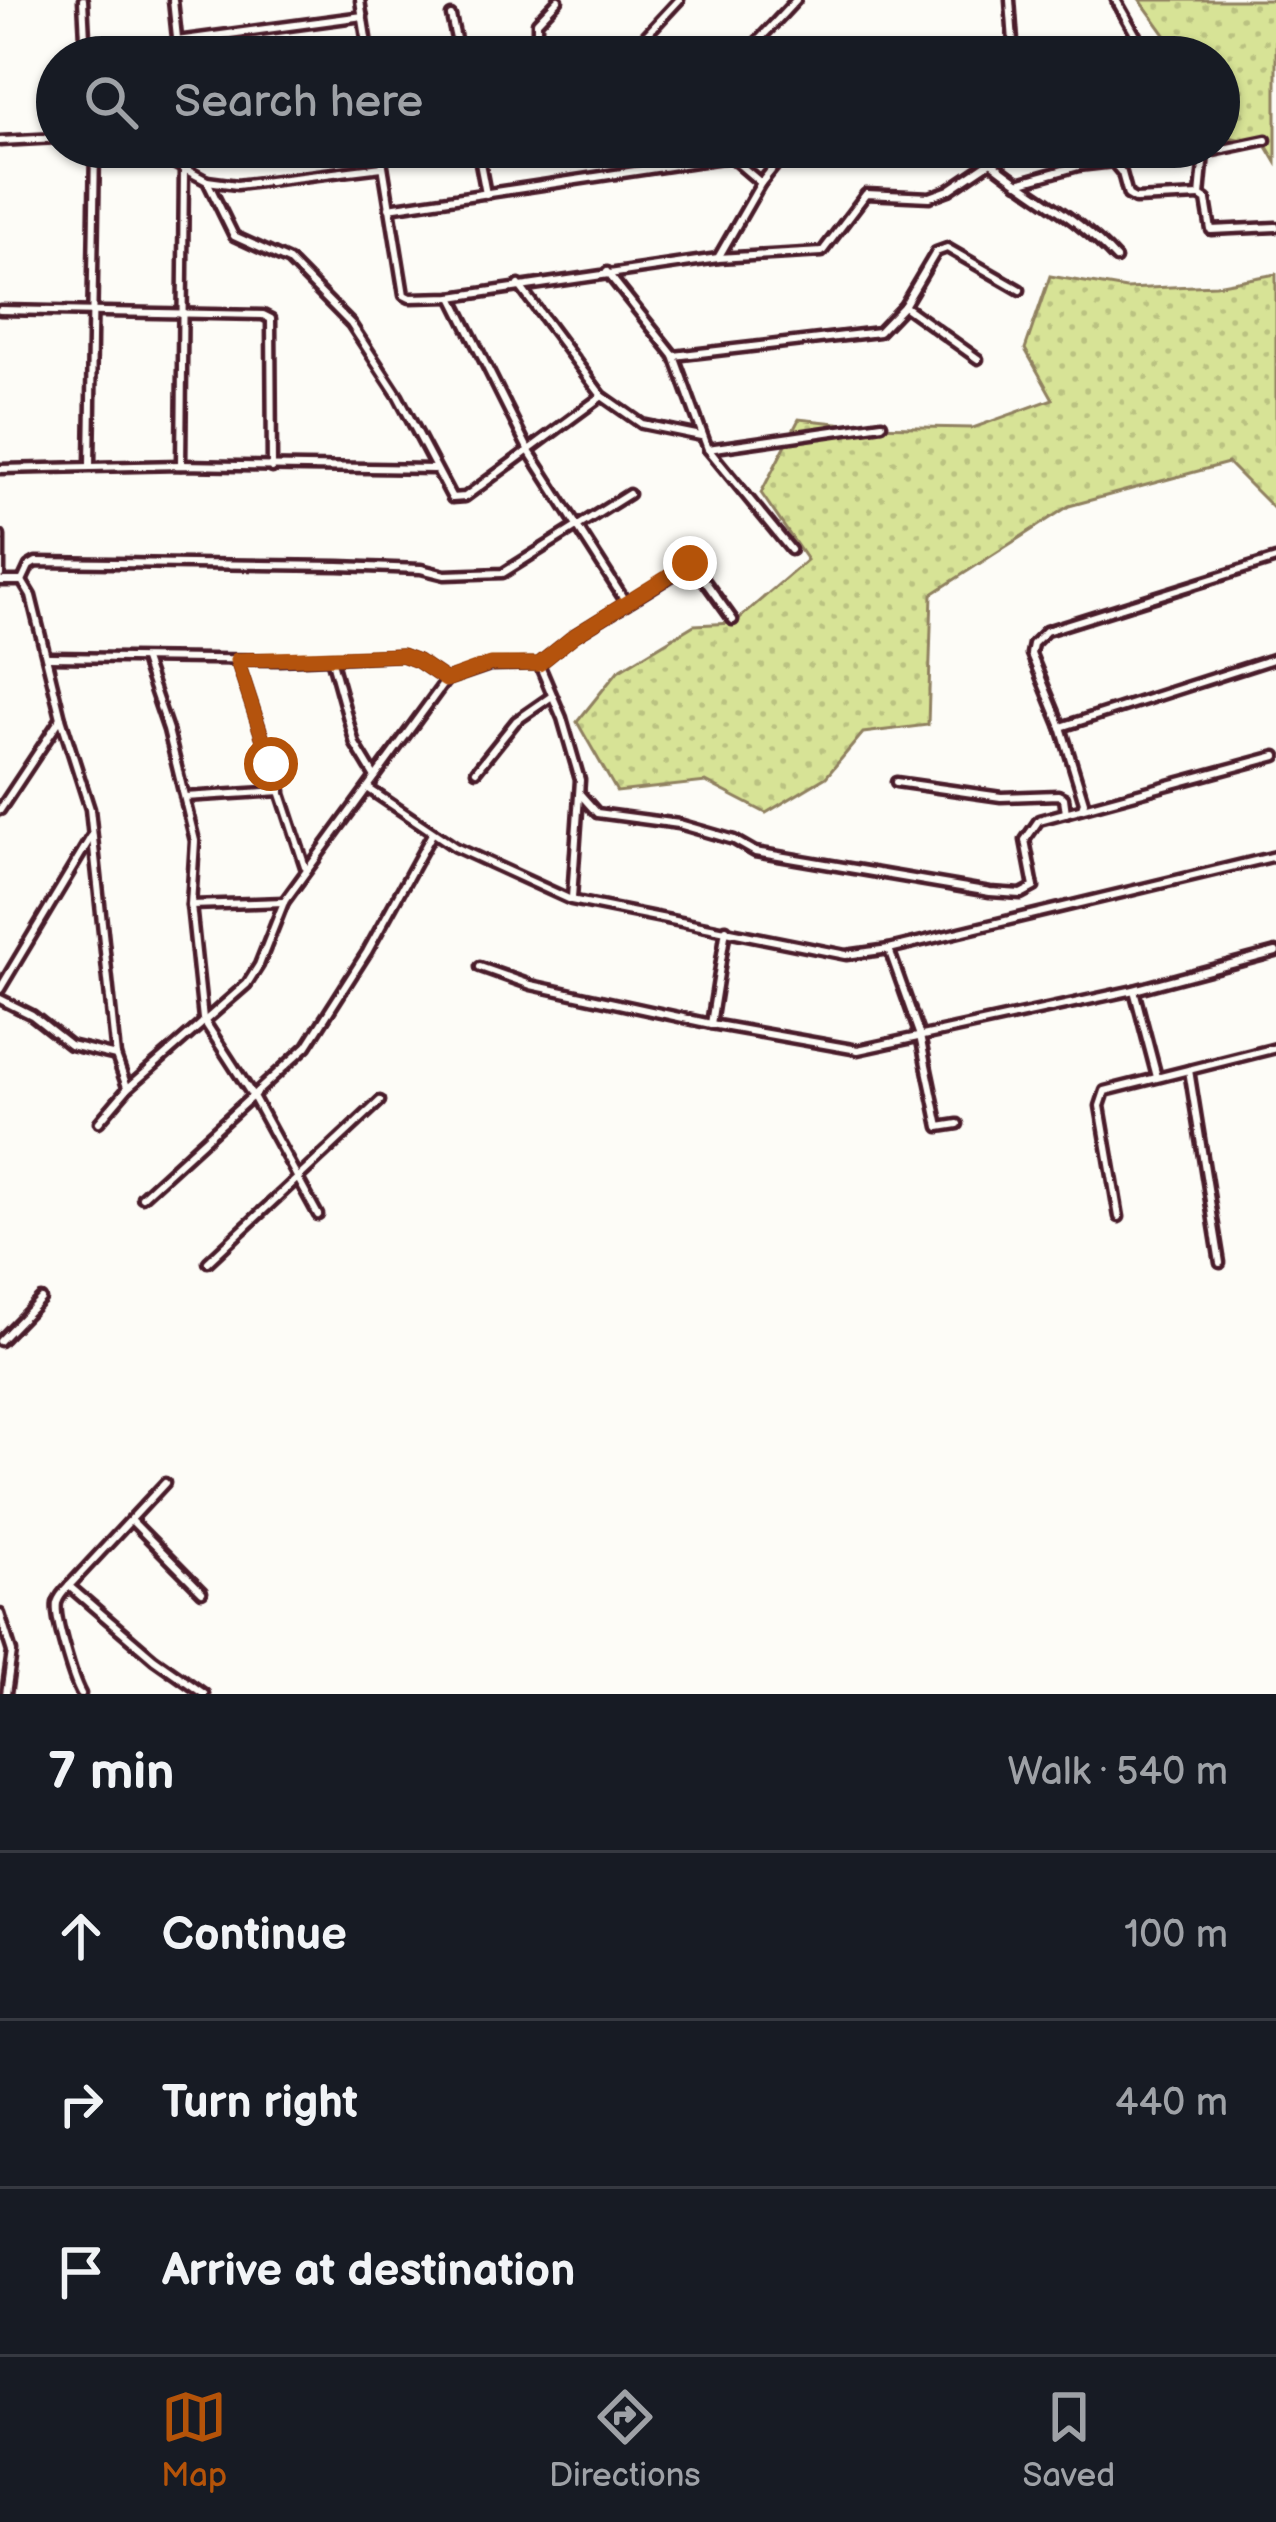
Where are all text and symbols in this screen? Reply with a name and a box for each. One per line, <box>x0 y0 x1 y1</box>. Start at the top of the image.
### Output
search box <box>36 36 1240 168</box>
icon: search <box>78 69 144 135</box>
text: Search here <box>174 75 423 130</box>
route end <box>663 536 717 590</box>
route start <box>244 737 298 791</box>
text: 7 min <box>48 1742 174 1803</box>
text: Walk · 540 m <box>1007 1749 1228 1796</box>
icon: ahead <box>48 1903 114 1969</box>
text: Continue <box>162 1908 347 1963</box>
text: 100 m <box>1124 1912 1228 1959</box>
icon: right <box>48 2071 114 2137</box>
text: Turn right <box>162 2076 358 2131</box>
text: 440 m <box>1115 2080 1228 2127</box>
icon: arrive <box>48 2239 114 2305</box>
text: Arrive at destination <box>162 2244 575 2299</box>
tab: Map <box>161 2384 227 2496</box>
tab: Directions <box>549 2384 701 2496</box>
tab: Saved <box>1022 2384 1115 2496</box>

